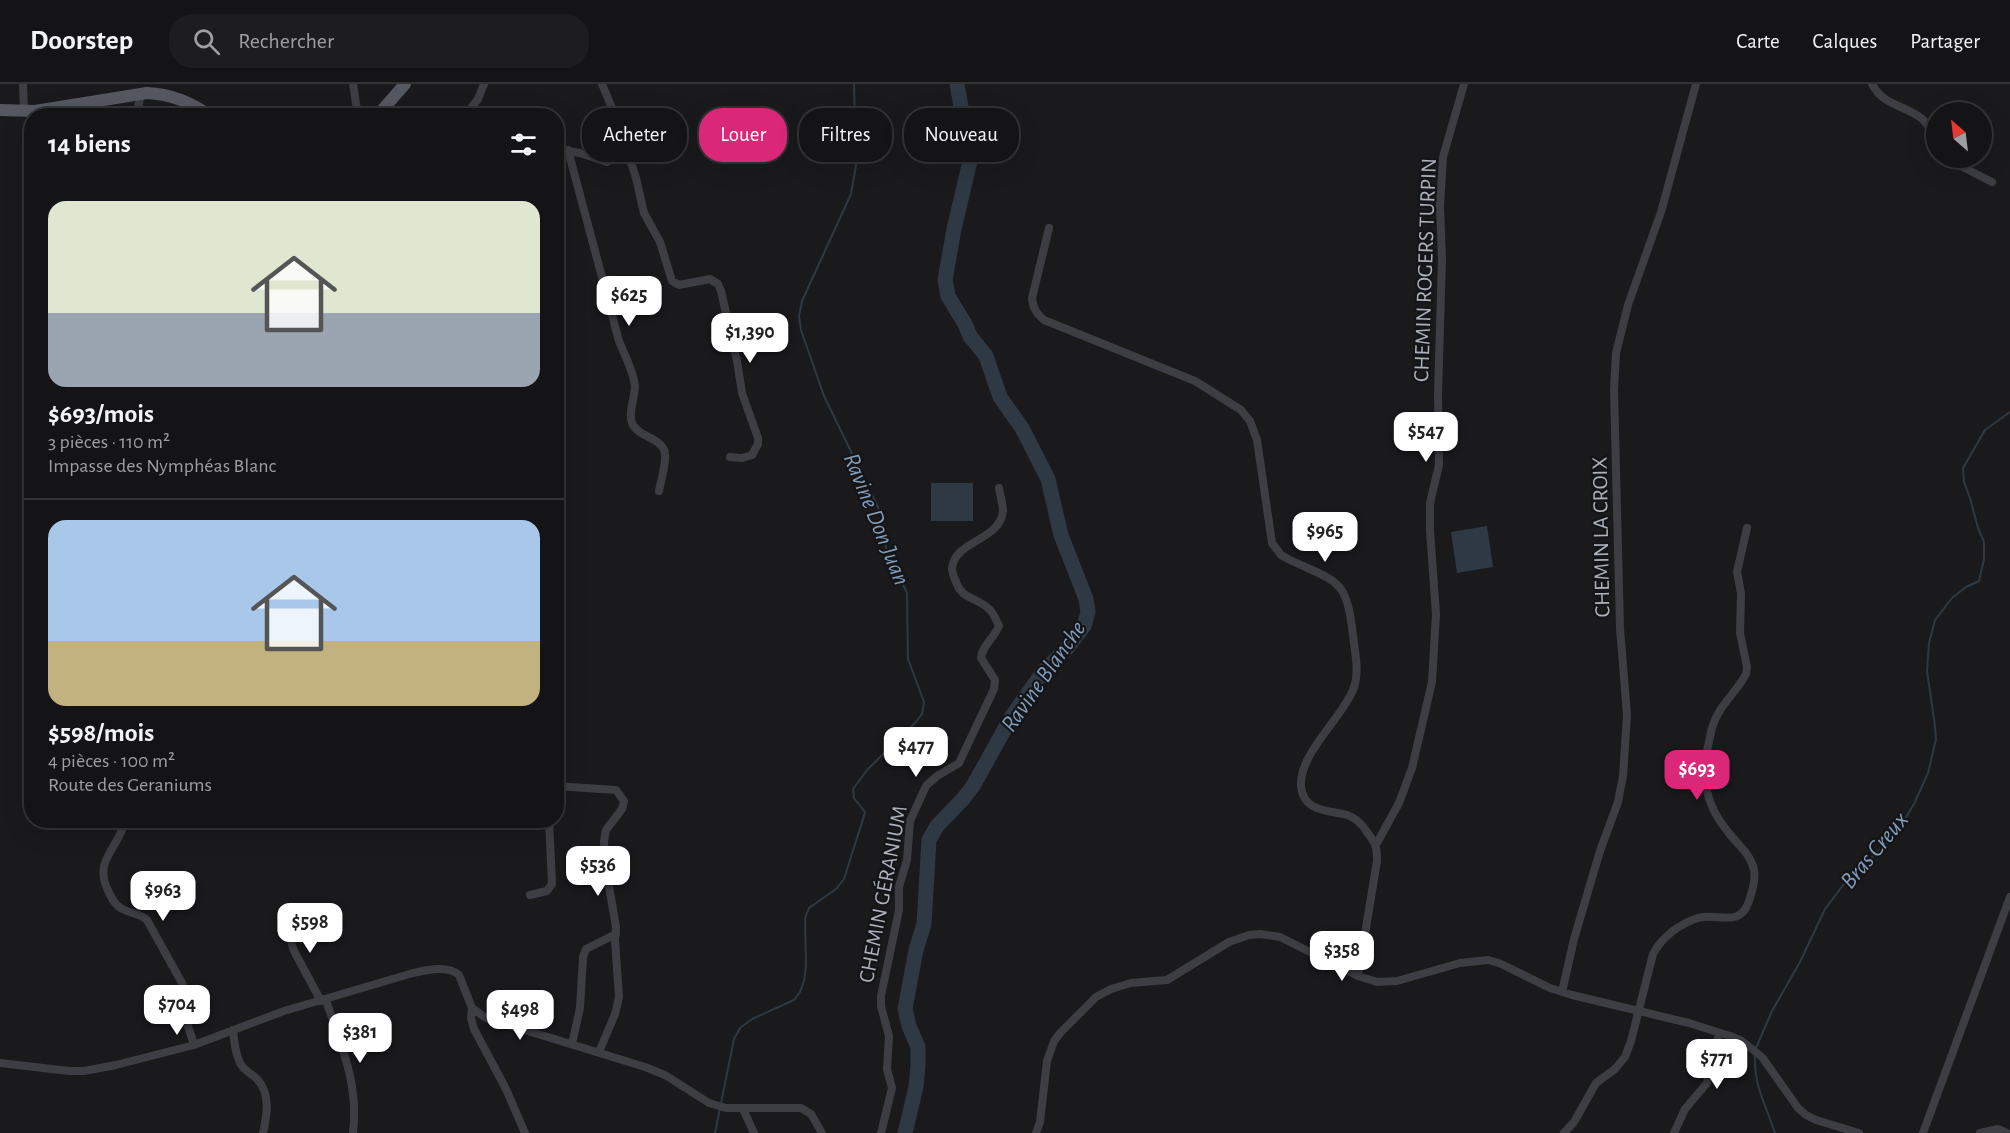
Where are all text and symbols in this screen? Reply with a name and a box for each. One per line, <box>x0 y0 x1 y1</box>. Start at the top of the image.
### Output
search box <box>169 14 589 68</box>
icon: search <box>190 25 223 58</box>
text: Doorstep <box>30 27 133 55</box>
text: Rechercher <box>238 30 334 52</box>
text: Carte <box>1736 31 1780 52</box>
text: Calques <box>1813 31 1877 52</box>
text: Partager <box>1910 31 1980 52</box>
north arrow <box>1926 102 1992 168</box>
map controls <box>1926 102 1992 168</box>
chip: Acheter <box>582 108 687 162</box>
chip: Louer <box>699 108 787 162</box>
chip: Filtres <box>799 108 892 162</box>
chip: Nouveau <box>904 108 1019 162</box>
icon: filters <box>507 128 540 161</box>
text: 14 biens <box>48 131 131 157</box>
street label: CHEMIN ROGERS TURPIN <box>1410 158 1440 382</box>
icon: home <box>240 240 348 348</box>
pin: $625 <box>593 276 665 327</box>
text: $625 <box>611 285 647 305</box>
pin: $1,390 <box>701 313 799 364</box>
text: $1,390 <box>725 322 775 342</box>
text: $693/mois <box>48 401 154 427</box>
pin: $547 <box>1390 412 1462 463</box>
text: $547 <box>1408 421 1444 441</box>
text: 3 pièces · 110 m² <box>48 432 170 452</box>
water label: Ravine Don Juan <box>839 450 913 589</box>
text: Impasse des Nymphéas Blanc <box>48 456 276 476</box>
street label: CHEMIN LA CROIX <box>1589 456 1613 618</box>
pin: $965 <box>1289 512 1361 563</box>
text: $965 <box>1307 521 1343 541</box>
icon: home <box>240 559 348 667</box>
water label: Ravine Blanche <box>997 617 1091 736</box>
text: $598/mois <box>48 720 154 746</box>
pin: $477 <box>880 727 952 778</box>
text: $477 <box>898 736 934 756</box>
pin: $693 <box>1661 750 1733 801</box>
text: 4 pièces · 100 m² <box>48 751 175 771</box>
text: $693 <box>1679 759 1715 779</box>
text: Route des Geraniums <box>48 775 212 795</box>
street label: CHEMIN GÉRANIUM <box>854 804 911 985</box>
water label: Bras Creux <box>1836 807 1914 893</box>
pin: $536 <box>562 846 634 897</box>
text: $536 <box>580 855 616 875</box>
pin: $963 <box>127 871 199 922</box>
text: $963 <box>145 880 181 900</box>
pin: $598 <box>274 903 346 954</box>
text: $598 <box>291 912 329 932</box>
pin: $358 <box>1306 931 1378 982</box>
text: $358 <box>1324 940 1360 960</box>
pin: $704 <box>141 985 213 1036</box>
pin: $498 <box>484 990 556 1041</box>
text: $704 <box>158 994 196 1014</box>
text: $498 <box>501 999 539 1019</box>
pin: $381 <box>324 1013 396 1064</box>
text: $381 <box>343 1022 377 1042</box>
pin: $771 <box>1681 1039 1753 1090</box>
text: $771 <box>1700 1048 1734 1068</box>

